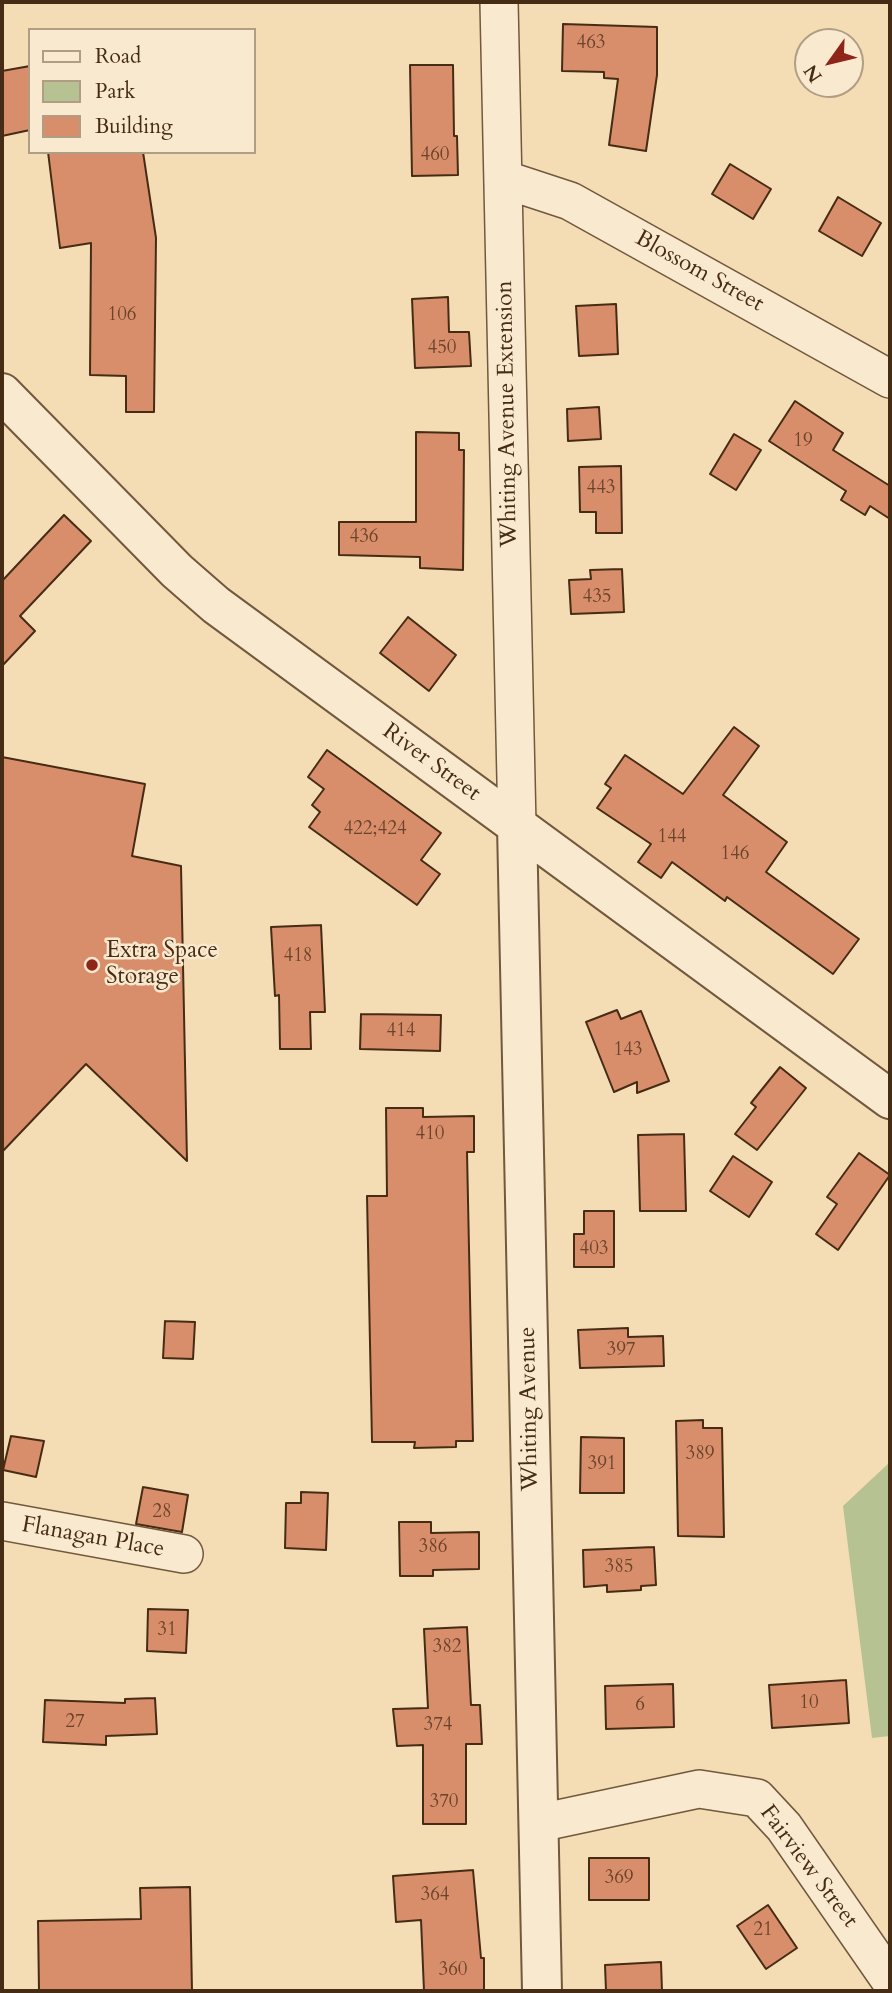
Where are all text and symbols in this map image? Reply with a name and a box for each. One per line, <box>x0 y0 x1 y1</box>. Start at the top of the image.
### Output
legend <box>28 28 256 154</box>
north arrow <box>794 28 864 98</box>
house number: 463 <box>576 33 606 55</box>
text: Road <box>95 42 141 71</box>
text: N <box>798 60 829 88</box>
text: Park <box>95 77 135 106</box>
text: Building <box>95 112 173 141</box>
house number: 460 <box>420 145 450 167</box>
street label: Blossom Street <box>630 225 768 319</box>
street label: Whiting Avenue Extension <box>492 280 524 548</box>
house number: 106 <box>107 305 137 327</box>
house number: 450 <box>427 338 457 360</box>
house number: 19 <box>793 431 813 453</box>
house number: 443 <box>586 478 616 500</box>
house number: 436 <box>349 527 379 549</box>
house number: 435 <box>582 587 612 609</box>
street label: River Street <box>377 718 485 808</box>
house number: 422;424 <box>343 819 407 841</box>
house number: 144 <box>657 827 687 849</box>
house number: 146 <box>720 844 750 866</box>
place label: Extra Space Storage <box>106 938 218 992</box>
house number: 418 <box>283 946 313 968</box>
marker: Extra Space Storage <box>84 957 100 973</box>
house number: 414 <box>386 1021 416 1043</box>
house number: 143 <box>613 1040 643 1062</box>
house number: 410 <box>415 1124 445 1146</box>
house number: 403 <box>579 1239 609 1261</box>
street label: Whiting Avenue <box>515 1326 545 1492</box>
house number: 397 <box>606 1340 636 1362</box>
house number: 389 <box>685 1444 715 1466</box>
house number: 391 <box>587 1454 617 1476</box>
house number: 28 <box>152 1502 172 1524</box>
street label: Flanagan Place <box>20 1512 166 1564</box>
house number: 386 <box>418 1537 448 1559</box>
house number: 385 <box>604 1557 634 1579</box>
house number: 31 <box>157 1620 177 1642</box>
house number: 382 <box>432 1637 462 1659</box>
house number: 10 <box>799 1693 819 1715</box>
house number: 6 <box>635 1695 645 1717</box>
house number: 27 <box>65 1712 85 1734</box>
house number: 374 <box>423 1715 453 1737</box>
house number: 370 <box>429 1792 459 1814</box>
street label: Fairview Street <box>753 1800 863 1934</box>
house number: 369 <box>604 1868 634 1890</box>
house number: 364 <box>420 1885 450 1907</box>
house number: 21 <box>753 1920 773 1942</box>
house number: 360 <box>438 1960 468 1982</box>

